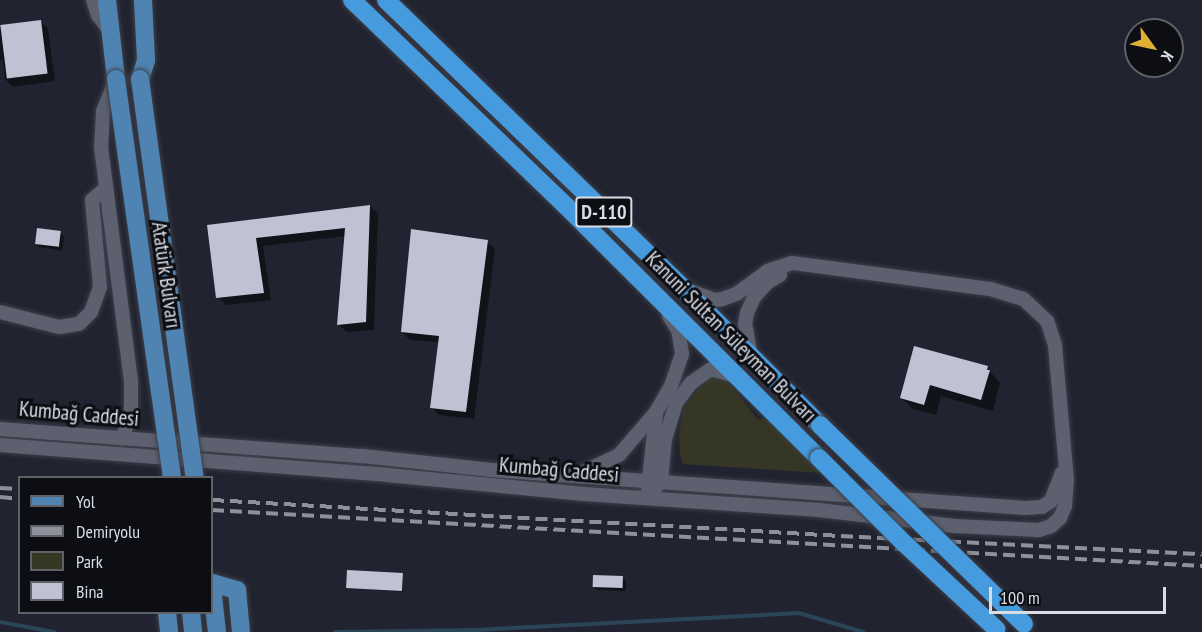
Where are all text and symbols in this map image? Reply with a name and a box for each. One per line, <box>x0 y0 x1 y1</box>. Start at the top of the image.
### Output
north arrow <box>1124 18 1184 78</box>
text: K <box>1157 48 1178 66</box>
road number: D-110 <box>574 195 634 229</box>
street label: Atatürk Bulvarı <box>146 220 186 330</box>
street label: Kanuni Sultan Süleyman Bulvarı <box>640 246 822 428</box>
street label: Kumbağ Caddesi <box>18 396 140 432</box>
street label: Kumbağ Caddesi <box>498 452 620 488</box>
legend <box>18 476 213 614</box>
text: Yol <box>76 490 95 513</box>
text: Demiryolu <box>76 520 140 543</box>
text: Park <box>76 550 103 573</box>
scale bar <box>992 575 1169 613</box>
text: Bina <box>76 580 104 603</box>
text: 100 m <box>1000 586 1040 609</box>

